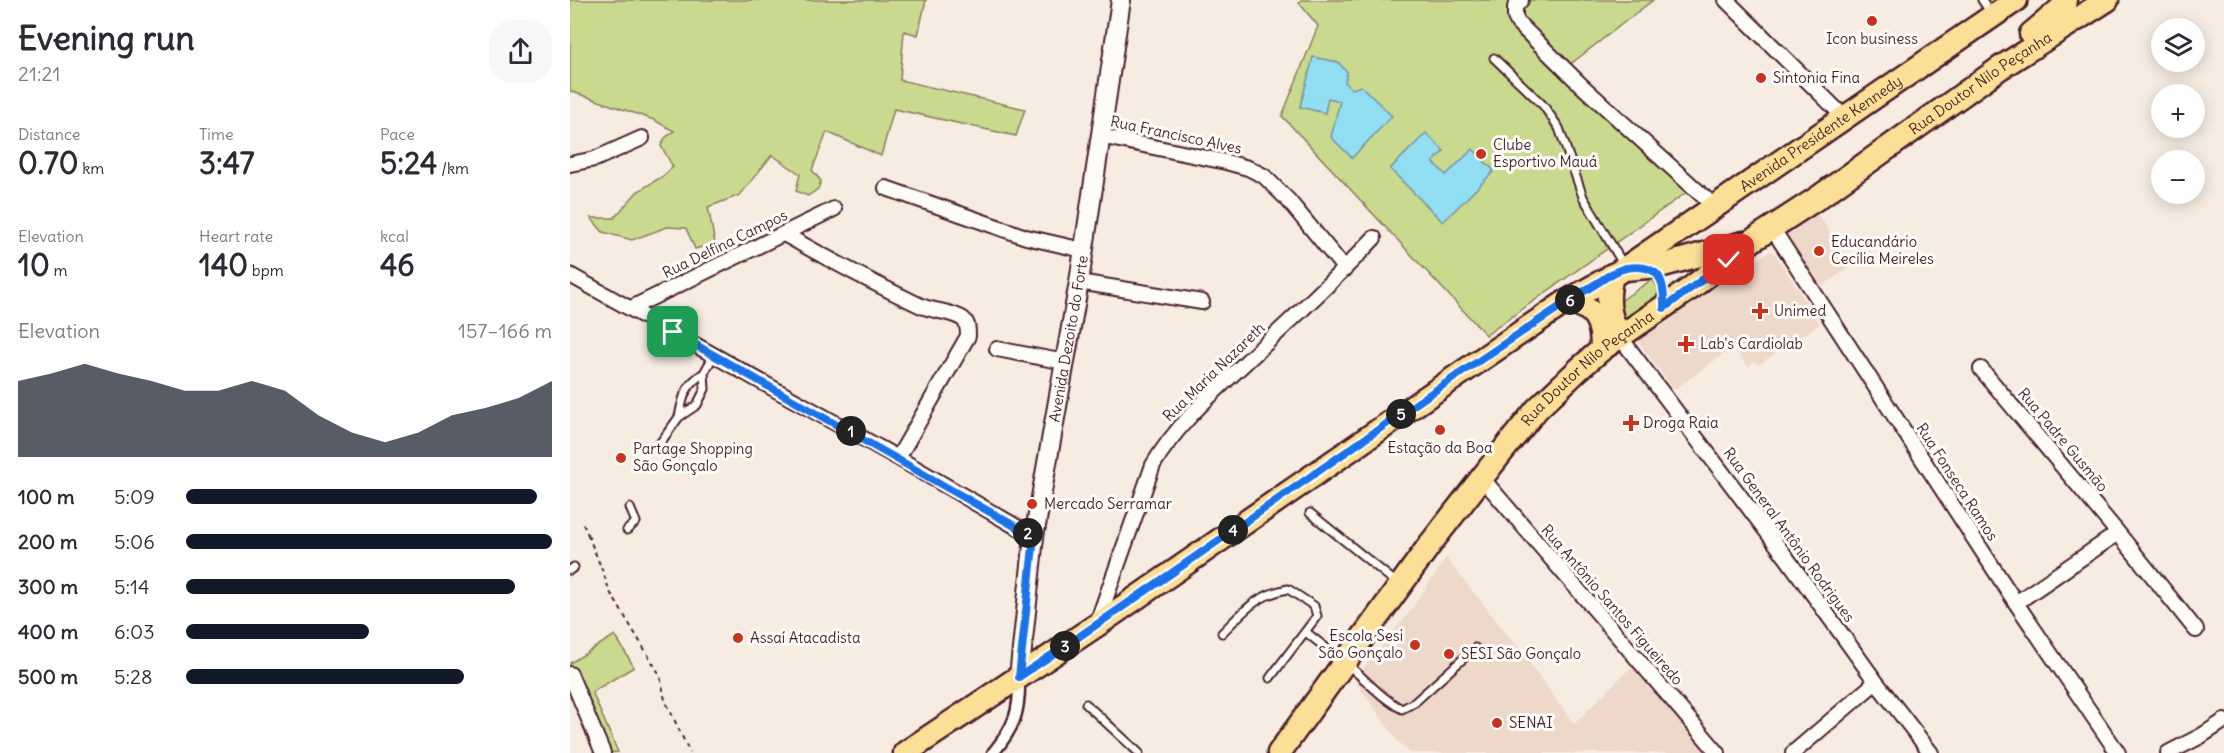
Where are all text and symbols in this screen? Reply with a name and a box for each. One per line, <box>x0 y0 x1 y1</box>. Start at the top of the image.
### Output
marker: Icon business <box>1865 14 1879 28</box>
text: Evening run <box>18 17 194 59</box>
map controls <box>2151 18 2205 204</box>
button: layers <box>2151 18 2205 72</box>
button: share <box>489 20 552 83</box>
street label: Rua Doutor Nilo Peçanha <box>1905 27 2055 139</box>
place label: Icon business <box>1826 29 1918 48</box>
text: 21:21 <box>18 61 60 86</box>
place label: Sintonia Fina <box>1773 68 1860 87</box>
street label: Avenida Presidente Kennedy <box>1736 71 1906 196</box>
marker: Sintonia Fina <box>1754 71 1768 85</box>
button: + <box>2151 84 2205 138</box>
street label: Rua Francisco Alves <box>1109 111 1244 158</box>
text: Distance <box>18 124 80 144</box>
text: Time <box>199 124 234 144</box>
text: Pace <box>380 124 415 144</box>
place label: Clube Esportivo Mauá <box>1493 135 1598 171</box>
text: 0.70 <box>18 144 78 182</box>
text: 3:47 <box>199 144 255 182</box>
text: 5:24 <box>380 144 437 182</box>
marker: Clube Esportivo Mauá <box>1474 147 1488 161</box>
button: − <box>2151 150 2205 204</box>
text: km <box>78 158 104 178</box>
text: /km <box>437 158 469 178</box>
street label: Rua Delfina Campos <box>659 205 791 282</box>
text: Elevation <box>18 226 84 246</box>
text: Heart rate <box>199 226 273 246</box>
text: kcal <box>380 226 409 246</box>
place label: Educandário Cecília Meireles <box>1831 232 1934 268</box>
pin <box>1703 234 1754 285</box>
icon: check <box>1712 243 1745 276</box>
marker: Educandário Cecília Meireles <box>1812 244 1826 258</box>
text: 10 <box>18 246 50 284</box>
text: 140 <box>199 246 248 284</box>
text: 46 <box>380 246 415 284</box>
street label: Avenida Dezoito do Forte <box>1044 254 1092 424</box>
text: m <box>50 260 68 280</box>
text: bpm <box>248 260 284 280</box>
pin: 6 <box>1555 285 1585 315</box>
text: 6 <box>1565 290 1575 310</box>
place label: Unimed <box>1774 301 1826 320</box>
marker: Unimed <box>1751 302 1769 320</box>
pin <box>647 306 698 357</box>
street label: Rua Doutor Nilo Peçanha <box>1517 306 1658 430</box>
icon: arrive <box>656 315 689 348</box>
text: Elevation <box>18 318 100 343</box>
text: 157–166 m <box>458 318 552 343</box>
street label: Rua Maria Nazareth <box>1159 318 1269 425</box>
place label: Lab's Cardiolab <box>1700 334 1803 353</box>
marker: Lab's Cardiolab <box>1677 335 1695 353</box>
street label: Rua Padre Gusmão <box>2014 384 2112 496</box>
pin: 5 <box>1386 399 1416 429</box>
text: 5 <box>1396 404 1406 424</box>
place label: Droga Raia <box>1643 413 1719 432</box>
pin: 1 <box>836 416 866 446</box>
marker: Droga Raia <box>1624 416 1638 430</box>
street label: Rua Fonseca Ramos <box>1912 419 2003 544</box>
text: 1 <box>848 421 854 441</box>
marker: Estação da Boa <box>1433 423 1447 437</box>
place label: Estação da Boa <box>1388 438 1493 457</box>
place label: Partage Shopping São Gonçalo <box>633 439 753 475</box>
street label: Rua General Antônio Rodrigues <box>1720 444 1859 626</box>
marker: Partage Shopping São Gonçalo <box>614 451 628 465</box>
text: 100 m <box>18 484 75 509</box>
text: 5:09 <box>114 484 155 509</box>
place label: Mercado Serramar <box>1044 494 1172 513</box>
marker: Mercado Serramar <box>1025 497 1039 511</box>
pin: 4 <box>1218 515 1248 545</box>
pin: 2 <box>1013 518 1043 548</box>
text: 4 <box>1228 520 1238 540</box>
street label: Rua Antônio Santos Figueiredo <box>1537 520 1687 689</box>
text: 2 <box>1024 523 1032 543</box>
text: 200 m <box>18 529 78 554</box>
text: 5:06 <box>114 529 155 554</box>
text: 300 m <box>18 574 78 599</box>
text: 5:14 <box>114 574 150 599</box>
text: 400 m <box>18 619 78 644</box>
text: 6:03 <box>114 619 155 644</box>
place label: Escola Sesi São Gonçalo <box>1318 626 1403 662</box>
place label: Assaí Atacadista <box>750 628 861 647</box>
marker: Assaí Atacadista <box>731 631 745 645</box>
pin: 3 <box>1050 631 1080 661</box>
text: 3 <box>1060 636 1070 656</box>
marker: Escola Sesi São Gonçalo <box>1408 638 1422 652</box>
place label: SESI São Gonçalo <box>1461 644 1581 663</box>
marker: SESI São Gonçalo <box>1442 647 1456 661</box>
text: 500 m <box>18 664 78 689</box>
text: 5:28 <box>114 664 153 689</box>
place label: SENAI <box>1509 713 1553 732</box>
marker: SENAI <box>1490 716 1504 730</box>

